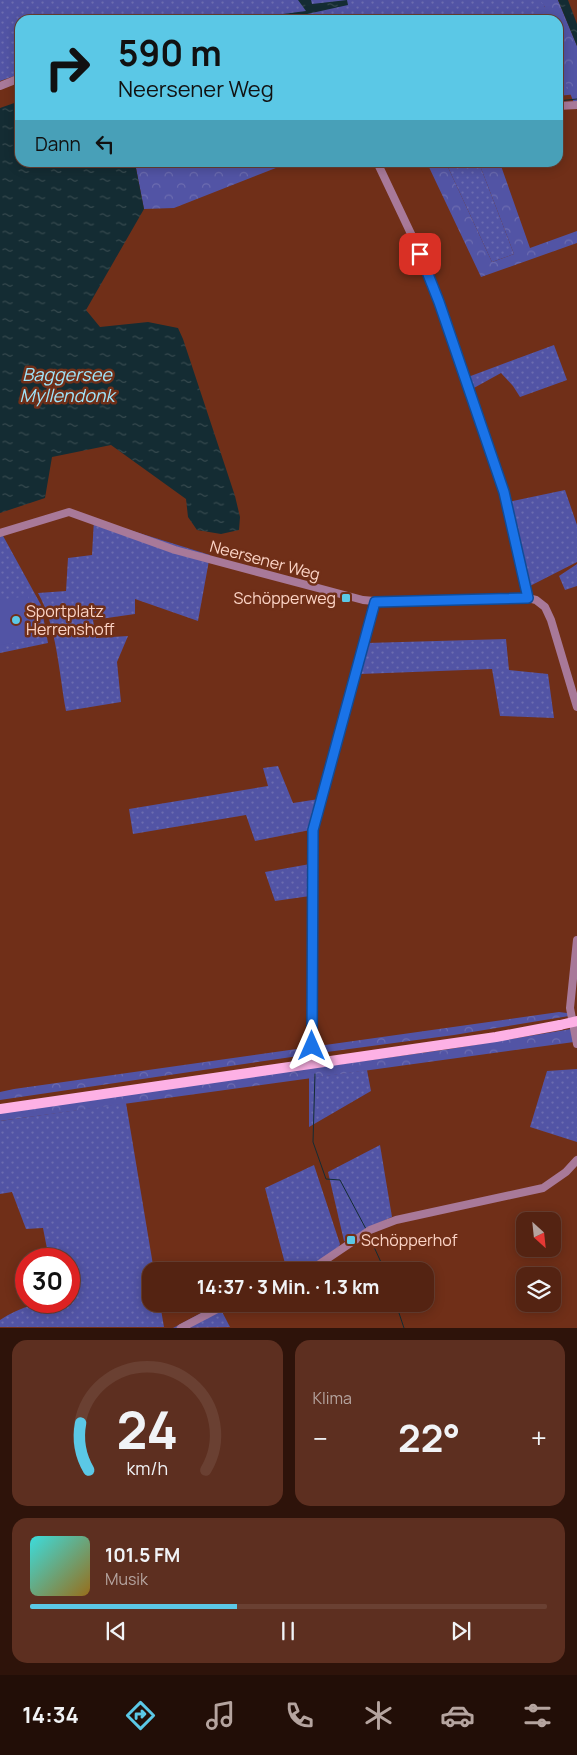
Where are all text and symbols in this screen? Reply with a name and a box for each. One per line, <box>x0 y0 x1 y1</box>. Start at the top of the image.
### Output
text: 590 m <box>118 29 222 77</box>
icon: right <box>35 35 100 100</box>
text: Neersener Weg <box>118 74 274 104</box>
icon: left <box>91 130 119 158</box>
text: Dann <box>35 131 81 157</box>
pin <box>399 233 441 275</box>
icon: arrive <box>406 240 434 268</box>
water label: Baggersee Myllendonk <box>20 362 117 407</box>
street label: Neersener Weg <box>207 535 323 585</box>
place label: Schöpperweg <box>233 587 336 609</box>
marker: Schöpperweg <box>340 592 352 604</box>
place label: Sportplatz Herrenshoff <box>26 600 115 640</box>
marker: Sportplatz Herrenshoff <box>10 614 22 626</box>
position arrow <box>285 1019 337 1071</box>
north arrow <box>516 1212 561 1258</box>
map controls <box>516 1212 561 1312</box>
place label: Schöpperhof <box>361 1229 458 1251</box>
marker: Schöpperhof <box>345 1234 357 1246</box>
speed limit sign: 30 <box>15 1248 80 1313</box>
button: layers <box>516 1267 561 1312</box>
text: 14:37 · 3 Min. · 1.3 km <box>197 1274 379 1300</box>
text: Klima <box>313 1387 352 1409</box>
text: 24 <box>116 1394 178 1465</box>
text: 22° <box>398 1411 460 1463</box>
text: − <box>313 1419 328 1457</box>
text: + <box>531 1419 547 1457</box>
text: km/h <box>126 1456 168 1480</box>
text: 101.5 FM <box>105 1542 180 1568</box>
text: Musik <box>105 1568 148 1590</box>
icon: previous <box>102 1617 130 1645</box>
icon: pause <box>274 1617 302 1645</box>
icon: next <box>447 1617 475 1645</box>
icon: directions <box>123 1698 158 1733</box>
icon: music <box>203 1698 238 1733</box>
icon: phone <box>282 1698 317 1733</box>
icon: climate <box>361 1698 396 1733</box>
icon: car <box>440 1698 475 1733</box>
icon: filters <box>520 1698 555 1733</box>
text: 14:34 <box>22 1700 79 1730</box>

